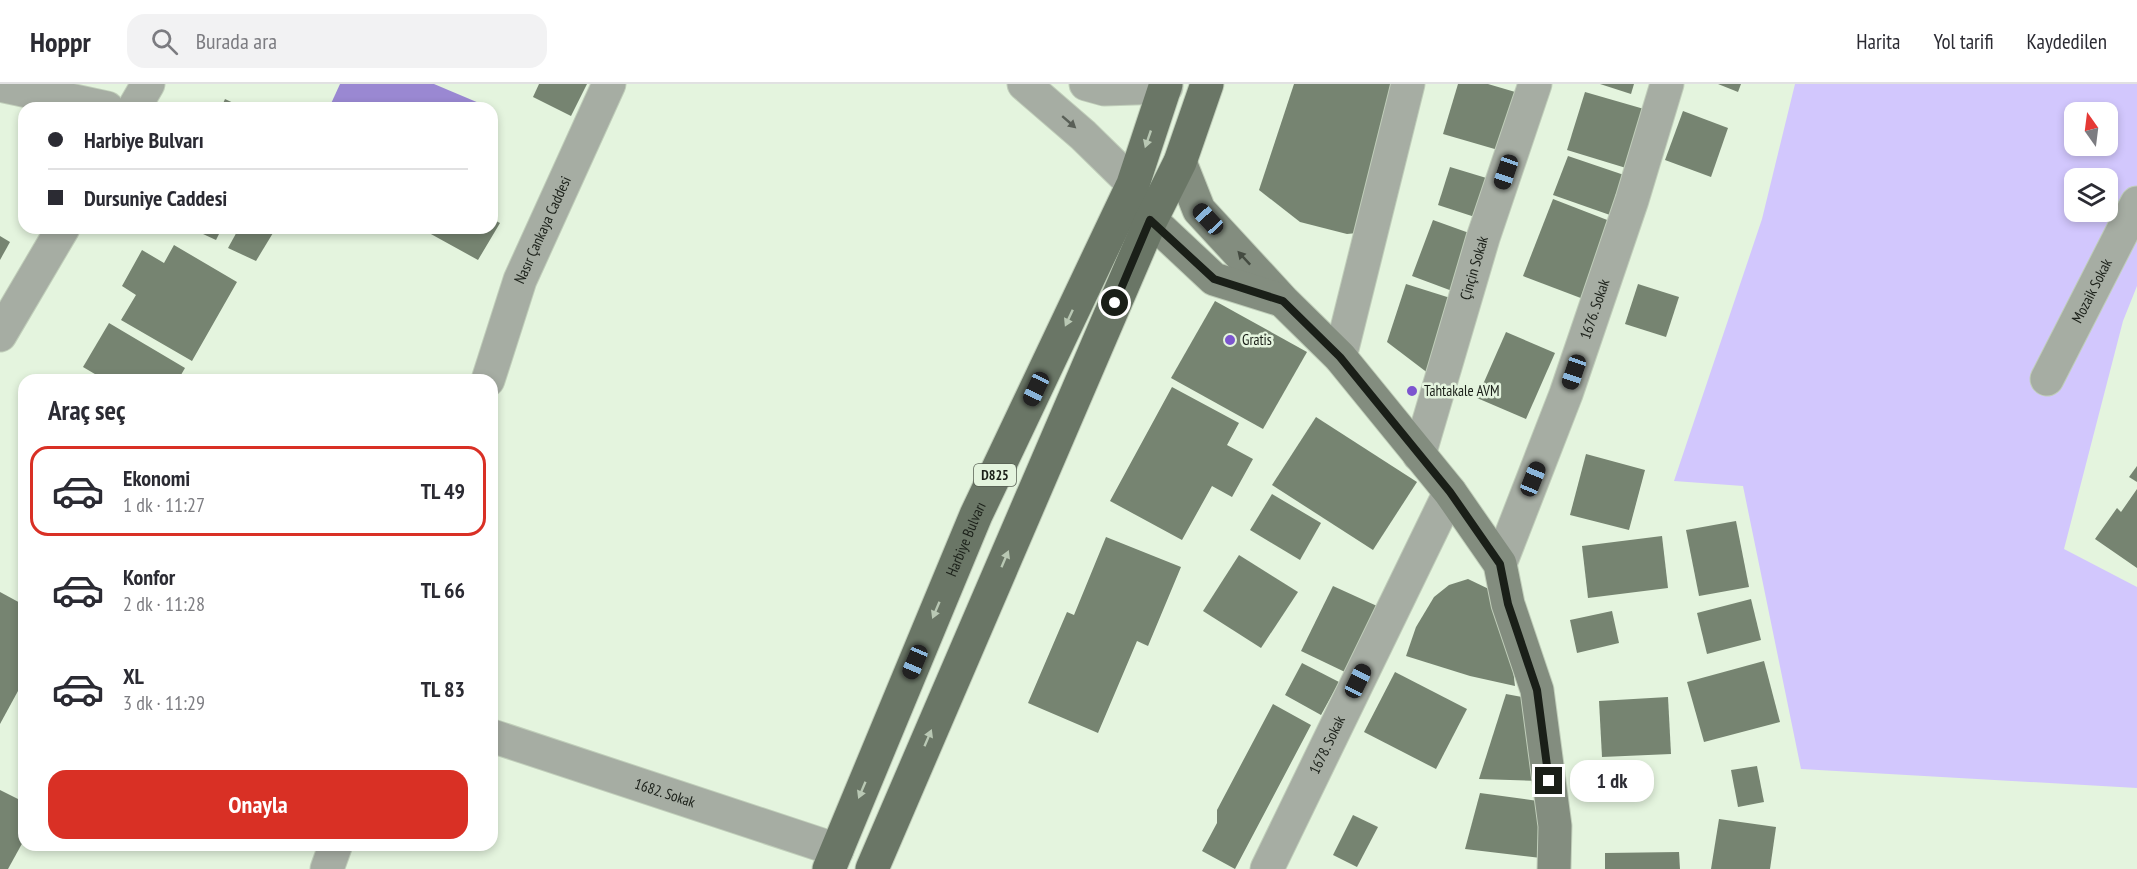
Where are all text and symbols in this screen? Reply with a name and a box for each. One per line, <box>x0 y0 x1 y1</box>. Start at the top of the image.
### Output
search box <box>127 14 547 68</box>
text: Hoppr <box>30 23 91 60</box>
icon: search <box>148 25 181 58</box>
text: Burada ara <box>196 27 277 55</box>
text: Harita <box>1856 28 1900 55</box>
text: Yol tarifi <box>1933 28 1994 55</box>
text: Kaydedilen <box>2027 28 2107 55</box>
north arrow <box>2064 102 2118 156</box>
map controls <box>2064 102 2118 222</box>
one-way arrow <box>1061 115 1076 129</box>
text: Harbiye Bulvarı <box>84 126 204 154</box>
one-way arrow <box>1142 130 1152 148</box>
car <box>1492 152 1520 192</box>
button: layers <box>2064 168 2118 222</box>
street label: Nasır Çankaya Caddesi <box>510 173 575 286</box>
text: Dursuniye Caddesi <box>84 184 227 212</box>
car <box>1189 200 1227 238</box>
street label: Çinçin Sokak <box>1455 233 1492 302</box>
one-way arrow <box>1237 251 1251 265</box>
street label: Mozaik Sokak <box>2067 255 2116 326</box>
street label: 1676. Sokak <box>1575 276 1614 342</box>
route start <box>1101 289 1128 316</box>
one-way arrow <box>1065 309 1074 326</box>
place label: Gratis <box>1242 330 1272 349</box>
marker: Gratis <box>1223 333 1237 347</box>
car <box>1560 352 1588 392</box>
car <box>1020 369 1052 409</box>
place label: Tahtakale AVM <box>1424 381 1499 400</box>
marker: Tahtakale AVM <box>1405 384 1419 398</box>
text: Araç seç <box>48 393 126 427</box>
car <box>1518 459 1548 499</box>
icon: car <box>51 464 105 518</box>
text: Ekonomi <box>123 464 190 492</box>
road number: D825 <box>974 464 1016 486</box>
text: TL 49 <box>421 477 465 505</box>
text: 1 dk · 11:27 <box>123 492 205 518</box>
street label: Harbiye Bulvarı <box>941 499 990 579</box>
one-way arrow <box>1001 550 1010 568</box>
icon: car <box>51 563 105 617</box>
text: Konfor <box>123 563 175 591</box>
text: TL 66 <box>421 576 465 604</box>
text: 2 dk · 11:28 <box>123 591 205 617</box>
one-way arrow <box>931 601 941 619</box>
car <box>900 642 930 682</box>
car <box>1342 661 1374 701</box>
icon: car <box>51 662 105 716</box>
text: XL <box>123 662 144 690</box>
text: TL 83 <box>421 675 465 703</box>
text: 3 dk · 11:29 <box>123 690 205 716</box>
street label: 1678. Sokak <box>1305 712 1349 777</box>
one-way arrow <box>924 729 933 747</box>
callout: 1 dk <box>1570 760 1654 802</box>
route end <box>1535 767 1562 794</box>
text: 1 dk <box>1597 768 1627 794</box>
button: Onayla <box>48 770 468 839</box>
street label: 1682. Sokak <box>632 774 698 812</box>
one-way arrow <box>857 781 866 799</box>

